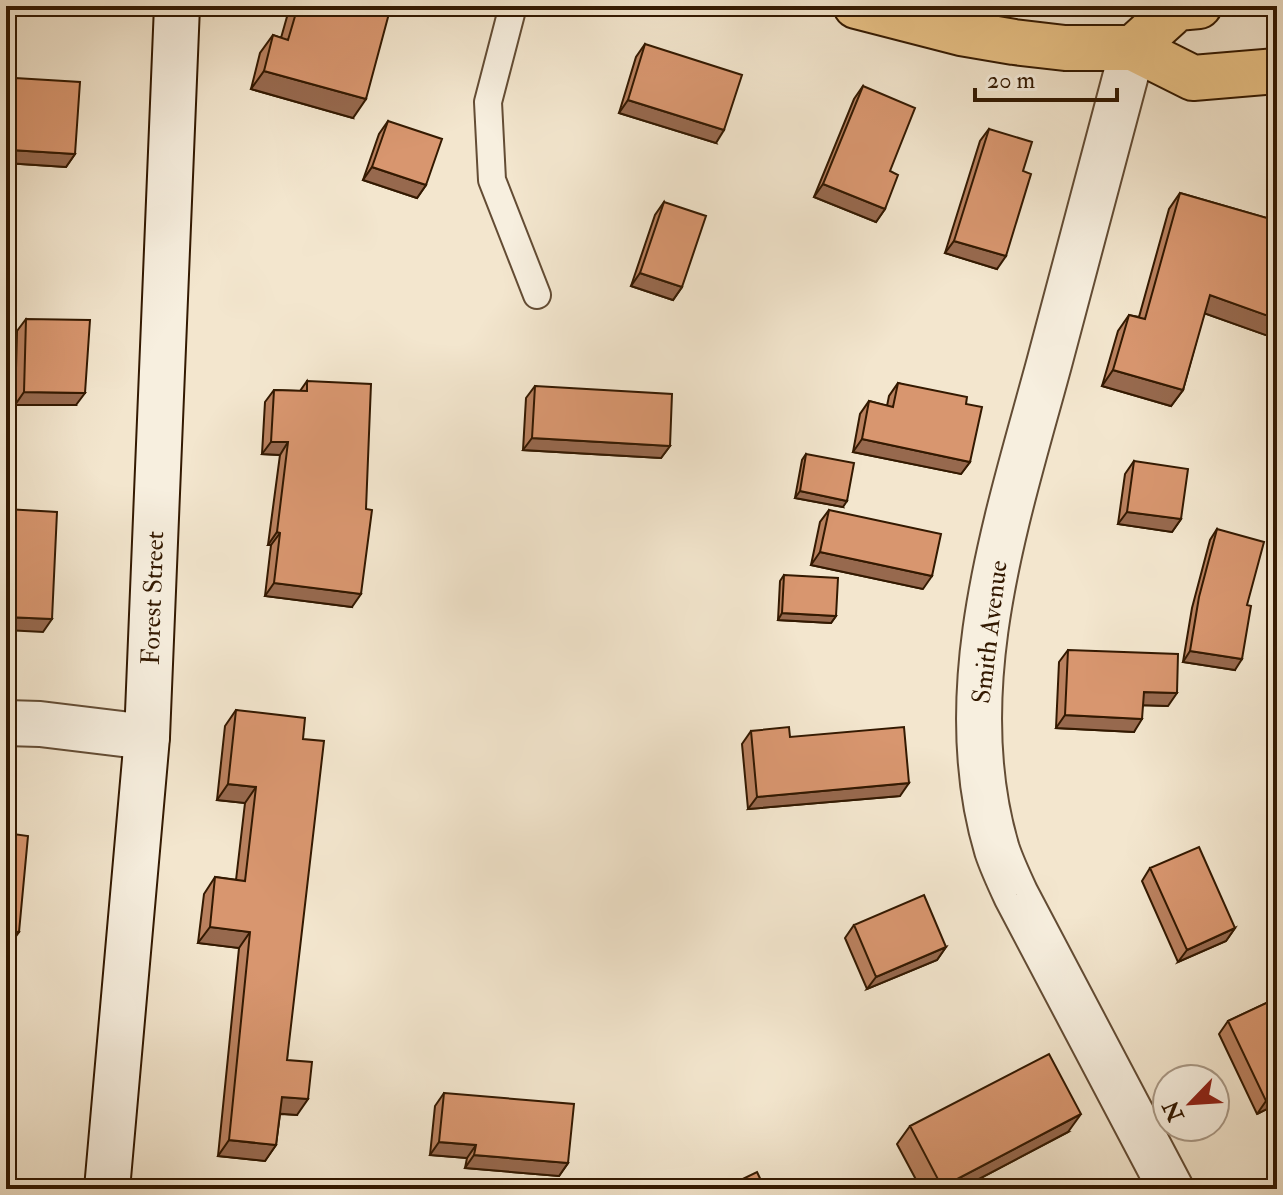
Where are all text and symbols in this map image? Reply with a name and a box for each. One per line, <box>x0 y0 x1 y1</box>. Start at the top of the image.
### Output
scale bar <box>975 52 1117 102</box>
text: 20 m <box>987 65 1036 96</box>
street label: Forest Street <box>135 530 171 666</box>
street label: Smith Avenue <box>965 558 1015 706</box>
north arrow <box>1151 1063 1231 1143</box>
text: N <box>1157 1096 1191 1127</box>

